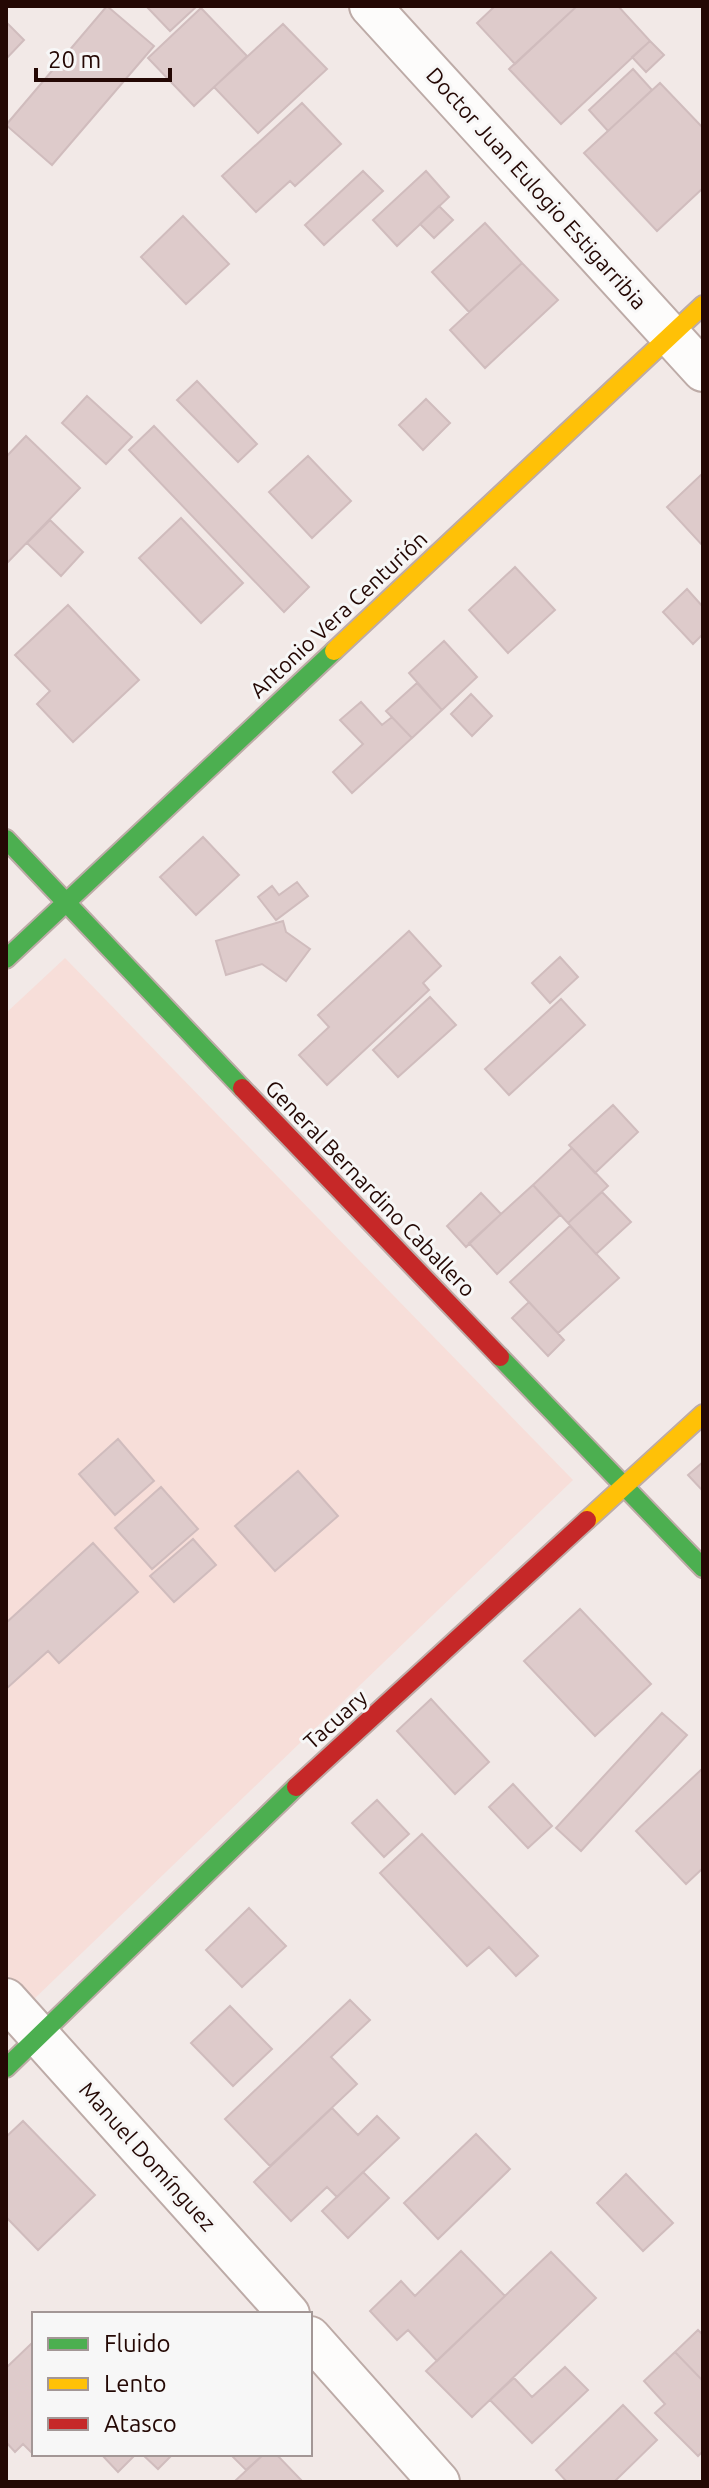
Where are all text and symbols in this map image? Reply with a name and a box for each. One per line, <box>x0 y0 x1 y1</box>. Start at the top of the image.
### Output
scale bar <box>36 32 170 82</box>
text: 20 m <box>48 46 101 73</box>
street label: Doctor Juan Eulogio Estigarribia <box>422 62 652 314</box>
street label: Antonio Vera Centurión <box>244 526 432 702</box>
street label: General Bernardino Caballero <box>261 1075 481 1301</box>
street label: Tacuary <box>298 1684 372 1754</box>
street label: Manuel Domínguez <box>75 2077 221 2235</box>
legend <box>32 2312 312 2456</box>
text: Fluido <box>104 2330 171 2357</box>
text: Lento <box>104 2370 167 2397</box>
text: Atasco <box>104 2410 177 2437</box>

